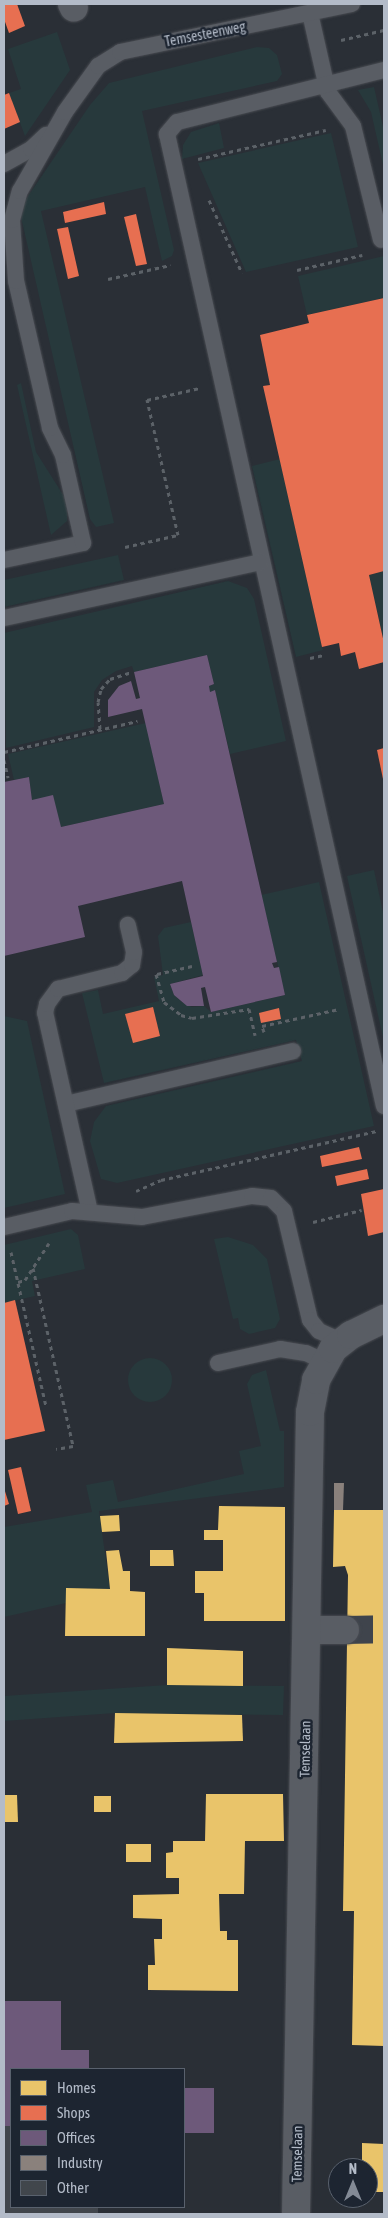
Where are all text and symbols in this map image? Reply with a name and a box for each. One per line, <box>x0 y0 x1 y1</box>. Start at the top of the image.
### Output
street label: Temsesteenweg <box>163 18 247 50</box>
street label: Temselaan <box>296 1721 314 1777</box>
legend <box>10 2068 185 2208</box>
text: Homes <box>57 2079 96 2096</box>
text: Shops <box>57 2104 90 2121</box>
street label: Temselaan <box>288 2126 306 2182</box>
text: Offices <box>57 2129 95 2146</box>
text: Industry <box>57 2154 103 2171</box>
north arrow <box>328 2158 378 2208</box>
text: N <box>349 2161 357 2177</box>
text: Other <box>57 2179 89 2196</box>

